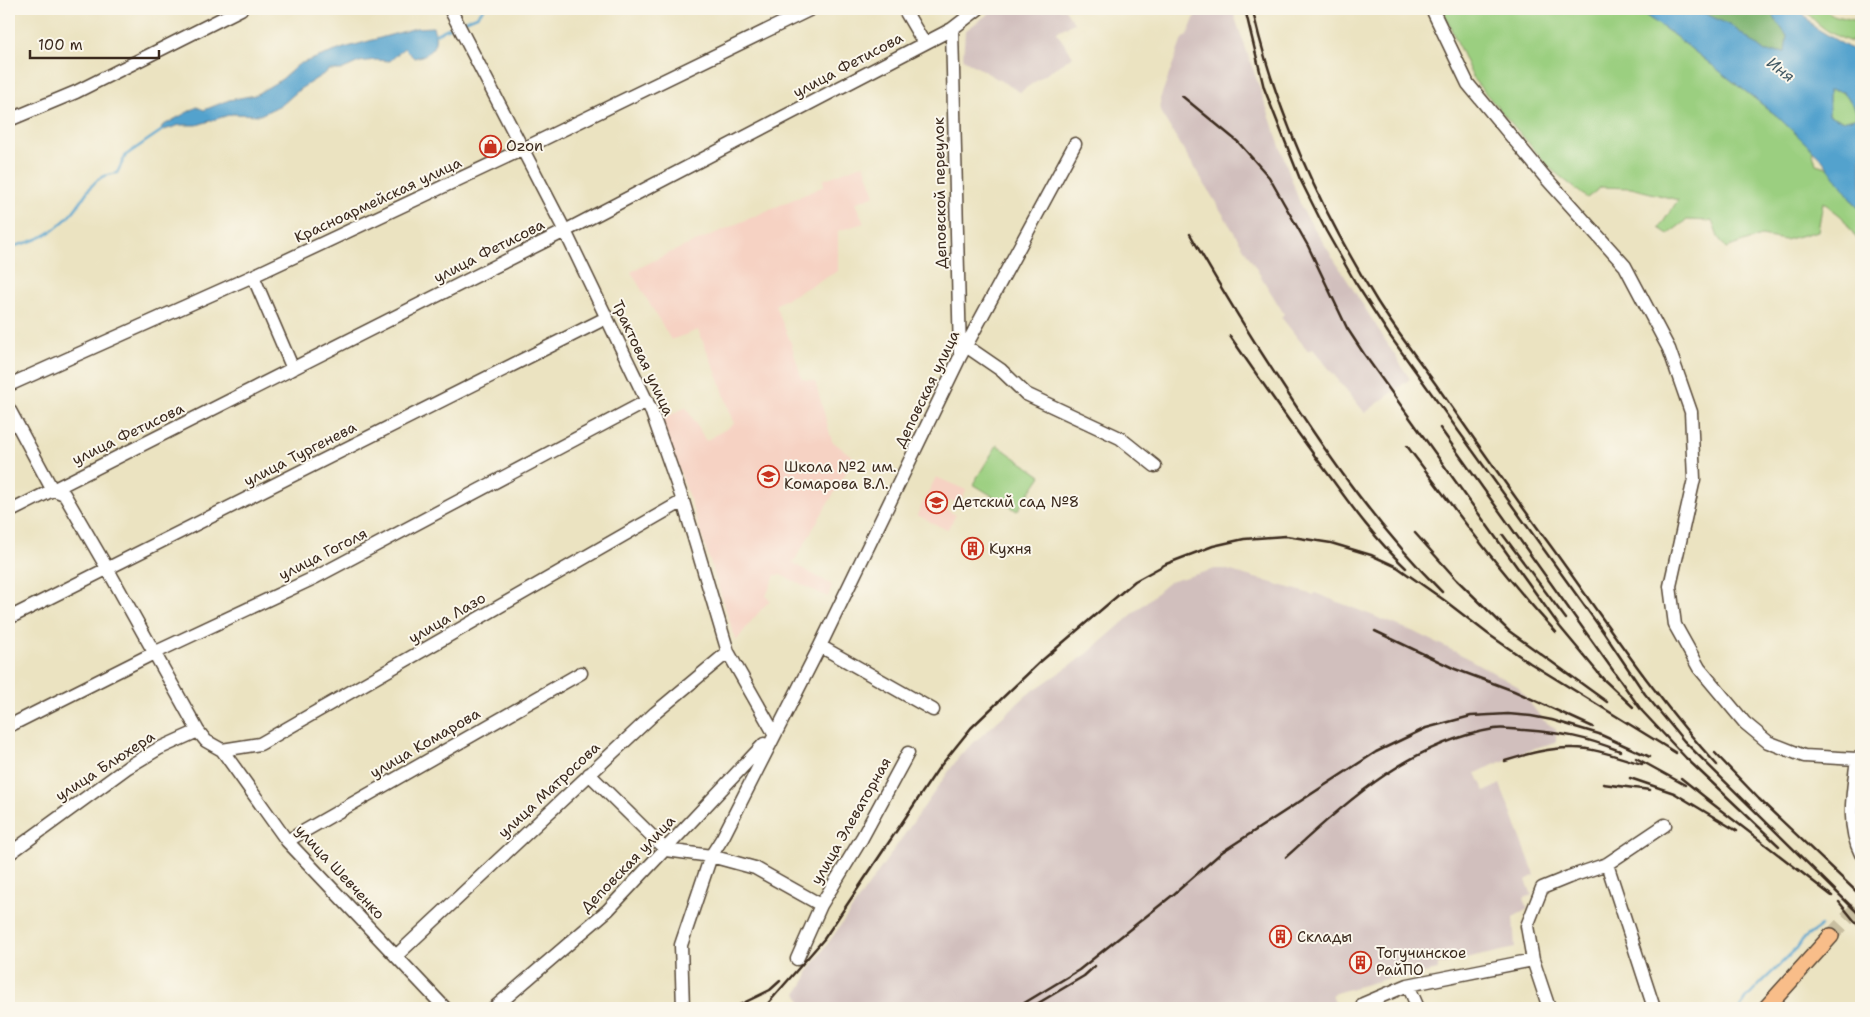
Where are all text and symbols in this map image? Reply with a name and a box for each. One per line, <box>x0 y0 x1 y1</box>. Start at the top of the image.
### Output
street label: улица Фетисова <box>789 27 907 102</box>
scale bar <box>30 28 159 60</box>
text: 100 m <box>38 35 83 55</box>
water label: Иня <box>1762 52 1799 87</box>
street label: Деповской переулок <box>929 117 951 269</box>
shop icon: Ozon <box>478 134 502 158</box>
place label: Ozon <box>506 136 543 156</box>
street label: Красноармейская улица <box>291 152 465 248</box>
street label: улица Фетисова <box>430 214 549 288</box>
street label: Трактовая улица <box>607 297 679 420</box>
street label: Деповская улица <box>890 326 964 451</box>
street label: улица Фетисова <box>69 398 188 470</box>
street label: улица Тургенева <box>240 417 360 491</box>
place label: Школа №2 им. Комарова В.Л. <box>784 457 897 494</box>
school or university icon: Школа №2 им. Комарова В.Л. <box>756 464 780 488</box>
school or university icon: Детский сад №8 <box>925 490 949 514</box>
place label: Детский сад №8 <box>953 492 1079 512</box>
street label: улица Гоголя <box>275 523 371 585</box>
building icon: Кухня <box>961 537 985 561</box>
place label: Кухня <box>989 539 1032 559</box>
street label: улица Лазо <box>405 588 489 648</box>
street label: улица Комарова <box>366 703 484 783</box>
street label: улица Блюхера <box>51 726 159 806</box>
street label: улица Матросова <box>494 737 605 842</box>
street label: улица Элеваторная <box>806 754 896 888</box>
street label: Деповская улица <box>576 810 680 917</box>
street label: улица Шевченко <box>291 820 389 924</box>
building icon: Склады <box>1269 925 1293 949</box>
place label: Склады <box>1297 927 1352 947</box>
place label: Тогучинское РайПО <box>1376 943 1467 980</box>
building icon: Тогучинское РайПО <box>1348 950 1372 974</box>

